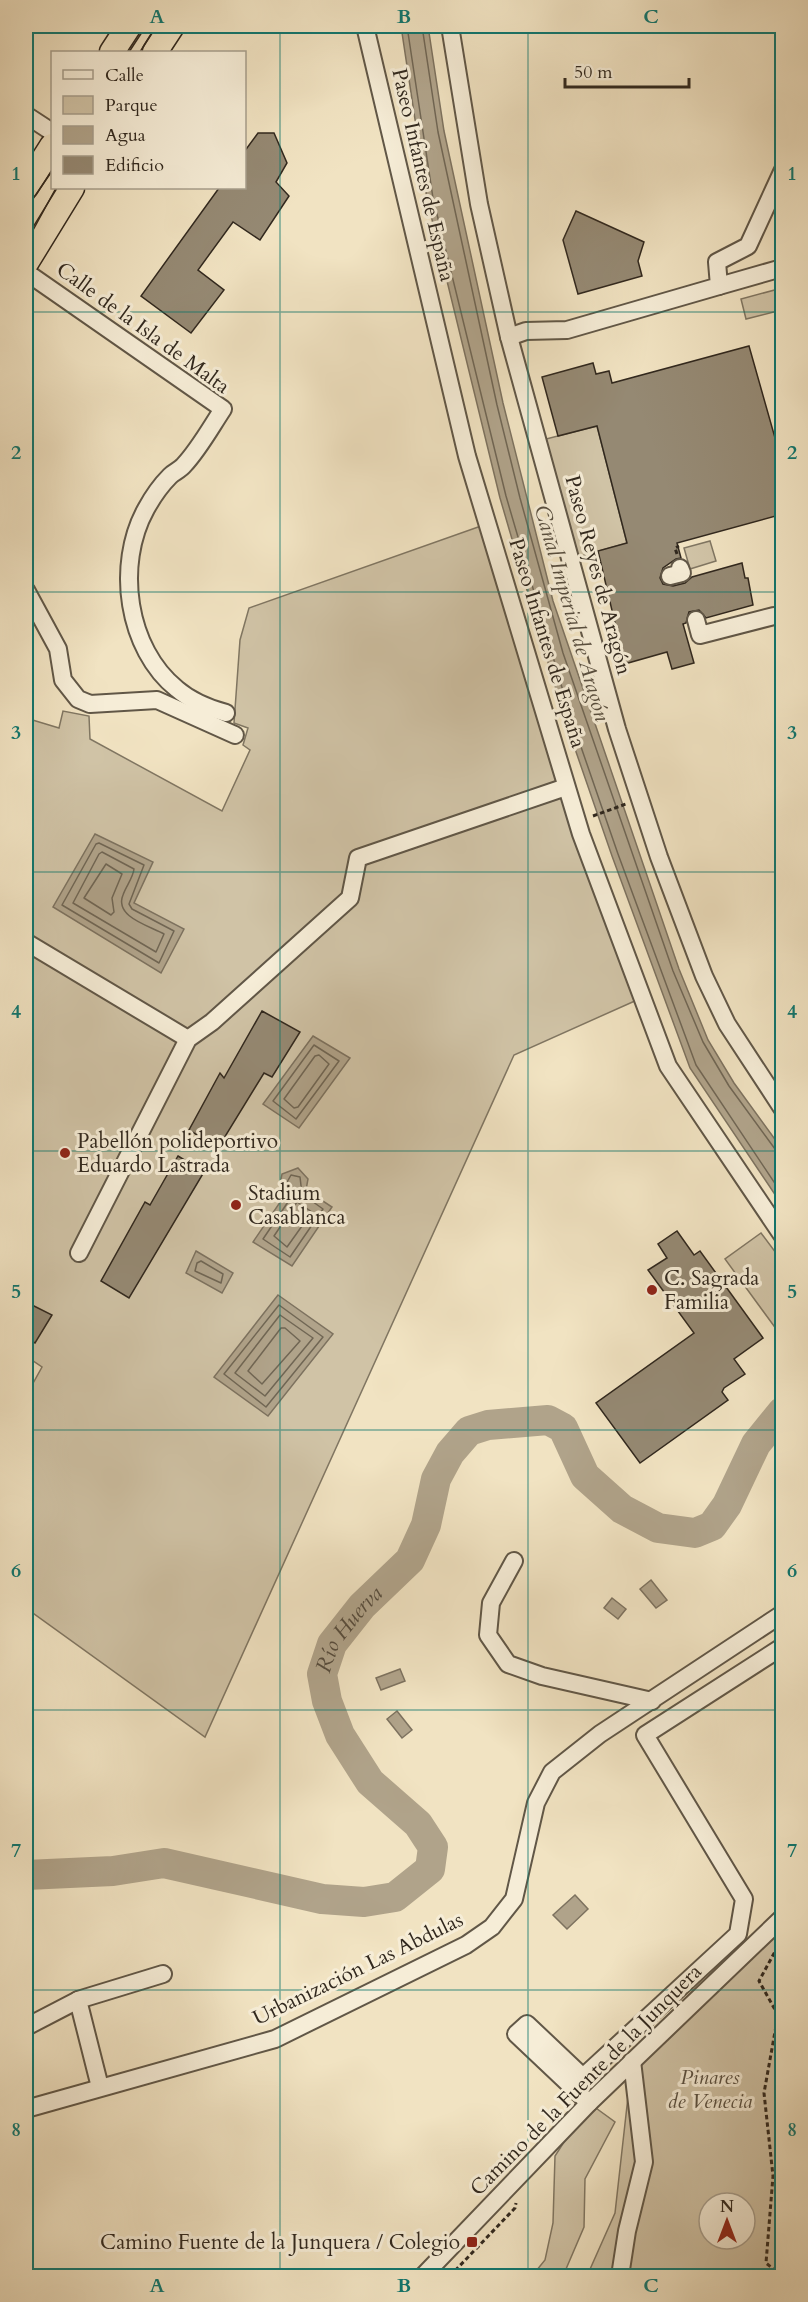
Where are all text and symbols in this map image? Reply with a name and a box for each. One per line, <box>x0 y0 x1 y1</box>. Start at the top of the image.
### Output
text: A <box>149 3 165 30</box>
text: B <box>397 3 411 30</box>
text: C <box>643 3 659 30</box>
legend <box>51 51 246 189</box>
scale bar <box>565 51 690 89</box>
text: 50 m <box>574 60 613 85</box>
text: Calle <box>105 63 144 88</box>
street label: Paseo Infantes de España <box>384 66 462 284</box>
text: Parque <box>105 93 158 118</box>
text: Agua <box>105 123 146 148</box>
text: Edificio <box>105 153 164 178</box>
text: 1 <box>11 160 21 187</box>
text: 1 <box>787 160 797 187</box>
street label: Calle de la Isla de Malta <box>50 255 236 401</box>
text: 2 <box>11 439 21 466</box>
text: 2 <box>787 439 797 466</box>
street label: Paseo Reyes de Aragón <box>557 472 639 678</box>
water label: Canal Imperial de Aragón <box>527 501 617 725</box>
street label: Paseo Infantes de España <box>501 535 593 751</box>
text: 3 <box>11 719 21 746</box>
text: 3 <box>787 719 797 746</box>
text: 4 <box>11 998 21 1025</box>
text: 4 <box>787 998 797 1025</box>
place label: Pabellón polideportivo Eduardo Lastrada <box>77 1127 278 1180</box>
marker: Pabellón polideportivo Eduardo Lastrada <box>58 1146 72 1160</box>
place label: Stadium Casablanca <box>248 1179 346 1232</box>
marker: Stadium Casablanca <box>229 1198 243 1212</box>
place label: C. Sagrada Familia <box>664 1264 759 1317</box>
text: 5 <box>11 1278 21 1305</box>
text: 5 <box>787 1278 797 1305</box>
marker: C. Sagrada Familia <box>645 1283 659 1297</box>
text: 6 <box>11 1557 21 1584</box>
text: 6 <box>787 1557 797 1584</box>
water label: Río Huerva <box>309 1579 389 1677</box>
text: 7 <box>11 1837 21 1864</box>
text: 7 <box>787 1837 797 1864</box>
street label: Urbanización Las Abdulas <box>248 1905 468 2033</box>
street label: Camino de la Fuente de la Junquera <box>464 1958 708 2202</box>
park label: Pinares de Venecia <box>667 2063 753 2116</box>
text: 8 <box>11 2116 21 2143</box>
text: 8 <box>787 2116 797 2143</box>
north arrow <box>697 2191 757 2251</box>
text: N <box>720 2196 734 2218</box>
place label: Camino Fuente de la Junquera / Colegio <box>100 2228 460 2257</box>
marker: Camino Fuente de la Junquera / Colegio <box>465 2235 479 2249</box>
text: A <box>149 2272 165 2299</box>
text: B <box>397 2272 411 2299</box>
text: C <box>643 2272 659 2299</box>

